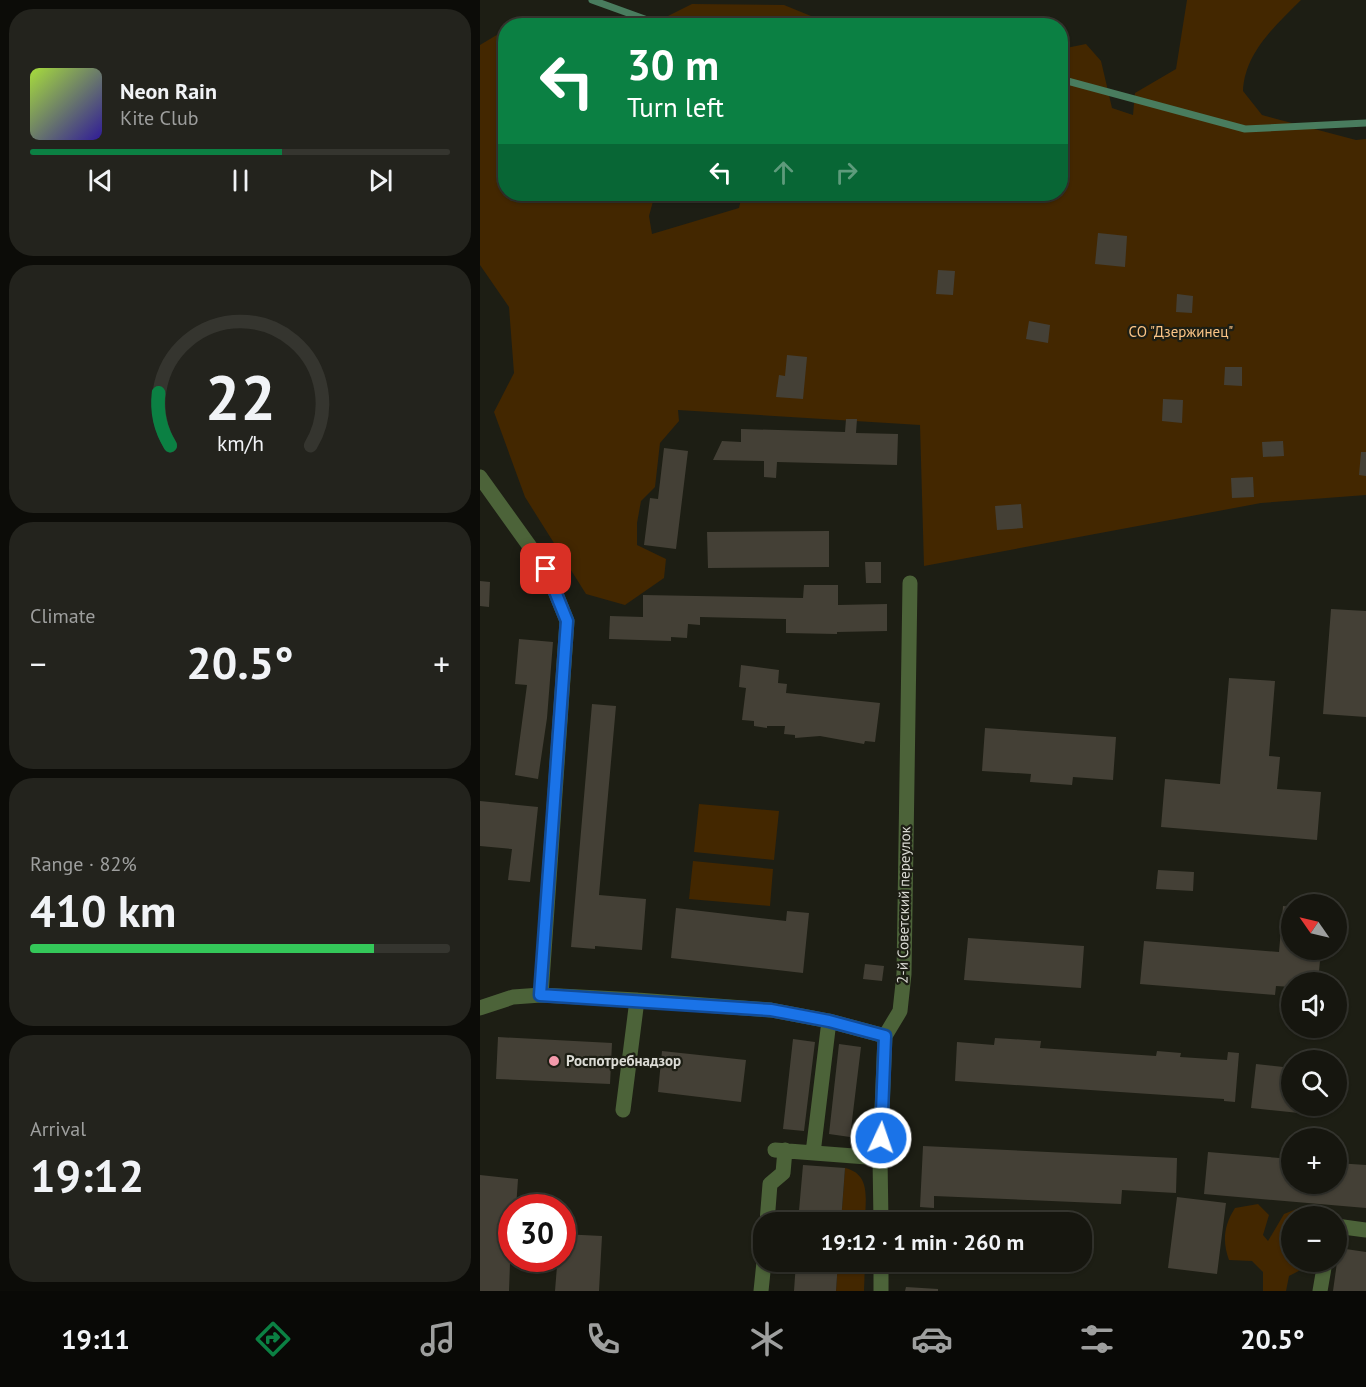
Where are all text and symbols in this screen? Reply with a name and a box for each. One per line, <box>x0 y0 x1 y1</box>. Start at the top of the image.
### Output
text: 30 m <box>627 37 719 92</box>
icon: left <box>528 42 606 120</box>
text: Neon Rain <box>120 77 217 105</box>
text: Turn left <box>627 90 724 124</box>
text: Kite Club <box>120 105 198 131</box>
icon: left <box>704 156 737 189</box>
icon: ahead <box>767 156 800 189</box>
icon: right <box>830 156 863 189</box>
icon: previous <box>84 164 117 197</box>
icon: pause <box>224 164 257 197</box>
icon: next <box>364 164 397 197</box>
park label: СО "Дзержинец" <box>1129 322 1233 341</box>
text: 22 <box>205 356 275 437</box>
text: km/h <box>216 430 263 458</box>
pin <box>520 543 571 594</box>
icon: arrive <box>529 552 562 585</box>
text: Climate <box>30 603 96 629</box>
text: 20.5° <box>186 633 294 691</box>
text: − <box>30 642 47 685</box>
text: + <box>433 642 450 685</box>
street label: 2-й Советский переулок <box>893 825 914 984</box>
text: Range · 82% <box>30 851 137 877</box>
text: 410 km <box>30 881 176 939</box>
north arrow <box>1281 894 1347 960</box>
map controls <box>1281 894 1347 1272</box>
button: sound <box>1281 972 1347 1038</box>
button: search <box>1281 1050 1347 1116</box>
place label: Роспотребнадзор <box>566 1051 681 1070</box>
marker: Роспотребнадзор <box>547 1054 561 1068</box>
position arrow <box>849 1106 913 1170</box>
text: Arrival <box>30 1116 86 1142</box>
button: + <box>1281 1128 1347 1194</box>
text: 19:12 <box>30 1146 144 1204</box>
speed limit sign: 30 <box>498 1194 576 1272</box>
button: − <box>1281 1206 1347 1272</box>
text: 19:12 · 1 min · 260 m <box>821 1228 1024 1256</box>
icon: directions <box>252 1318 294 1360</box>
icon: music <box>417 1318 459 1360</box>
icon: phone <box>582 1318 624 1360</box>
icon: climate <box>746 1318 788 1360</box>
icon: car <box>911 1318 953 1360</box>
icon: filters <box>1076 1318 1118 1360</box>
text: 19:11 <box>61 1322 130 1356</box>
text: 20.5° <box>1240 1322 1305 1356</box>

